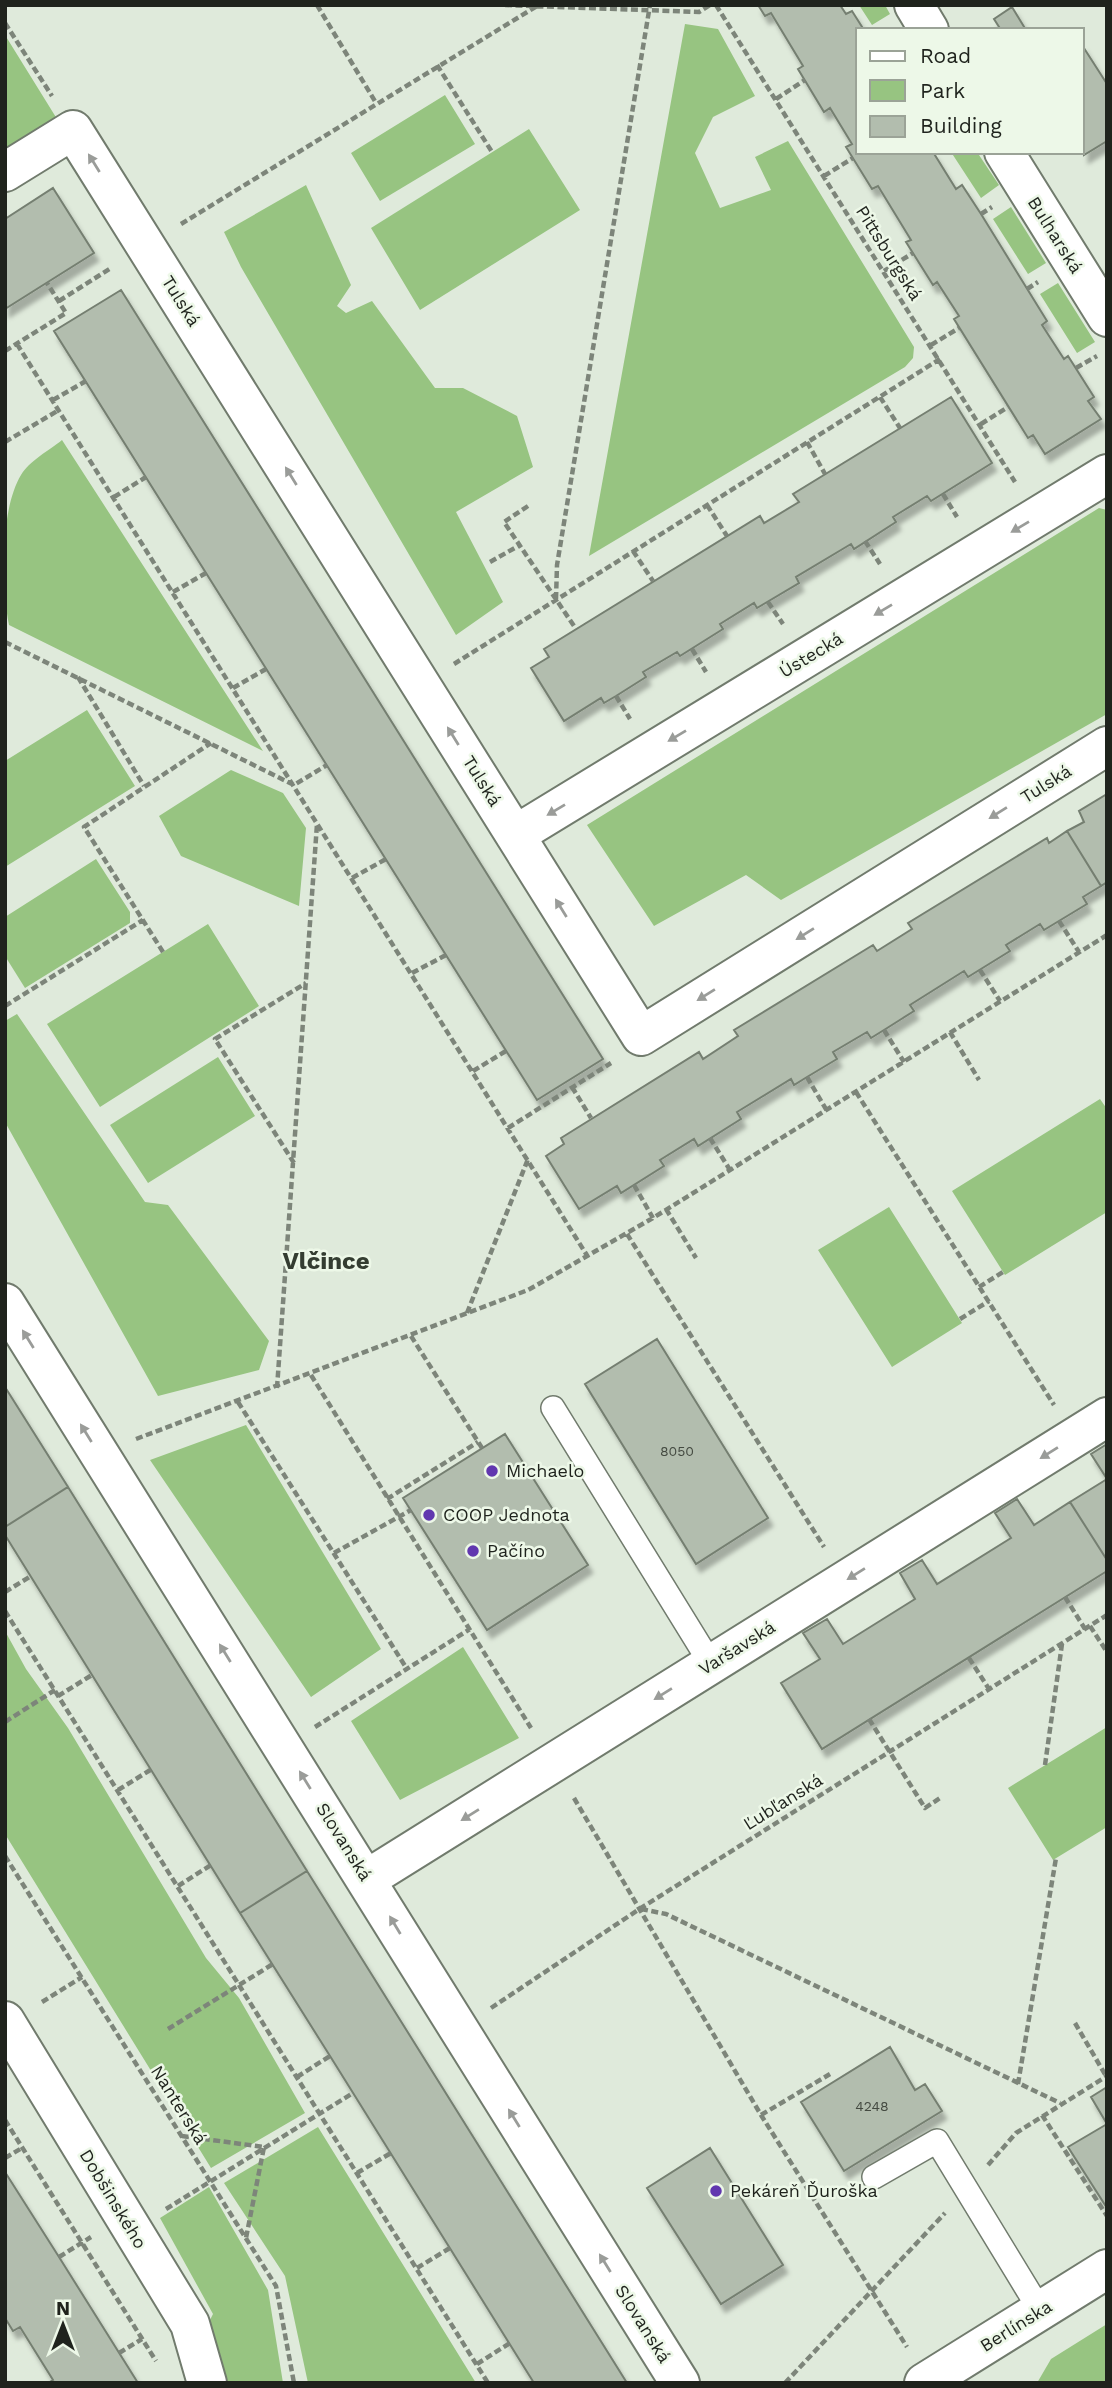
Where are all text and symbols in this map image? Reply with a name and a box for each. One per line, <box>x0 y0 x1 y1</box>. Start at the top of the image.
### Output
legend <box>856 28 1084 154</box>
text: Road <box>920 43 971 68</box>
text: Park <box>920 78 965 103</box>
text: Building <box>920 113 1002 138</box>
one-way arrow <box>88 153 101 172</box>
street label: Bulharská <box>1024 193 1087 277</box>
street label: Pittsburgská <box>852 201 927 304</box>
street label: Tulská <box>158 271 205 330</box>
one-way arrow <box>284 467 297 486</box>
one-way arrow <box>1010 521 1029 534</box>
one-way arrow <box>874 604 893 617</box>
street label: Ústecká <box>775 627 846 682</box>
one-way arrow <box>447 726 460 745</box>
one-way arrow <box>668 730 687 742</box>
street label: Tulská <box>459 751 506 810</box>
street label: Tulská <box>1016 760 1075 807</box>
one-way arrow <box>547 803 566 816</box>
one-way arrow <box>988 807 1007 820</box>
one-way arrow <box>554 898 567 917</box>
one-way arrow <box>795 927 815 940</box>
one-way arrow <box>696 989 715 1002</box>
district label: Vlčince <box>282 1247 370 1275</box>
one-way arrow <box>21 1330 34 1349</box>
one-way arrow <box>80 1423 93 1442</box>
house number: 8050 <box>660 1443 694 1459</box>
one-way arrow <box>1039 1447 1058 1459</box>
place label: Michaelo <box>506 1460 584 1481</box>
marker: Michaelo <box>484 1463 500 1479</box>
place label: COOP Jednota <box>443 1504 570 1525</box>
marker: COOP Jednota <box>421 1507 437 1523</box>
place label: Pačíno <box>487 1540 545 1561</box>
marker: Pačíno <box>465 1543 481 1559</box>
one-way arrow <box>846 1567 866 1580</box>
street label: Varšavská <box>695 1616 779 1679</box>
one-way arrow <box>218 1644 231 1663</box>
one-way arrow <box>653 1688 673 1701</box>
street label: Ľubľanská <box>739 1769 826 1834</box>
one-way arrow <box>298 1771 311 1790</box>
street label: Slovanská <box>312 1799 377 1885</box>
one-way arrow <box>461 1808 480 1821</box>
one-way arrow <box>388 1915 401 1934</box>
street label: Nanterská <box>147 2061 212 2148</box>
house number: 4248 <box>855 2098 889 2114</box>
one-way arrow <box>507 2109 520 2128</box>
street label: Dobšinského <box>76 2145 151 2252</box>
place label: Pekáreň Ďuroška <box>730 2180 878 2201</box>
marker: Pekáreň Ďuroška <box>708 2183 724 2199</box>
one-way arrow <box>598 2253 611 2272</box>
street label: Slovanská <box>611 2281 676 2367</box>
north arrow <box>28 2290 98 2360</box>
street label: Berlínska <box>976 2295 1055 2356</box>
text: N <box>56 2297 70 2320</box>

